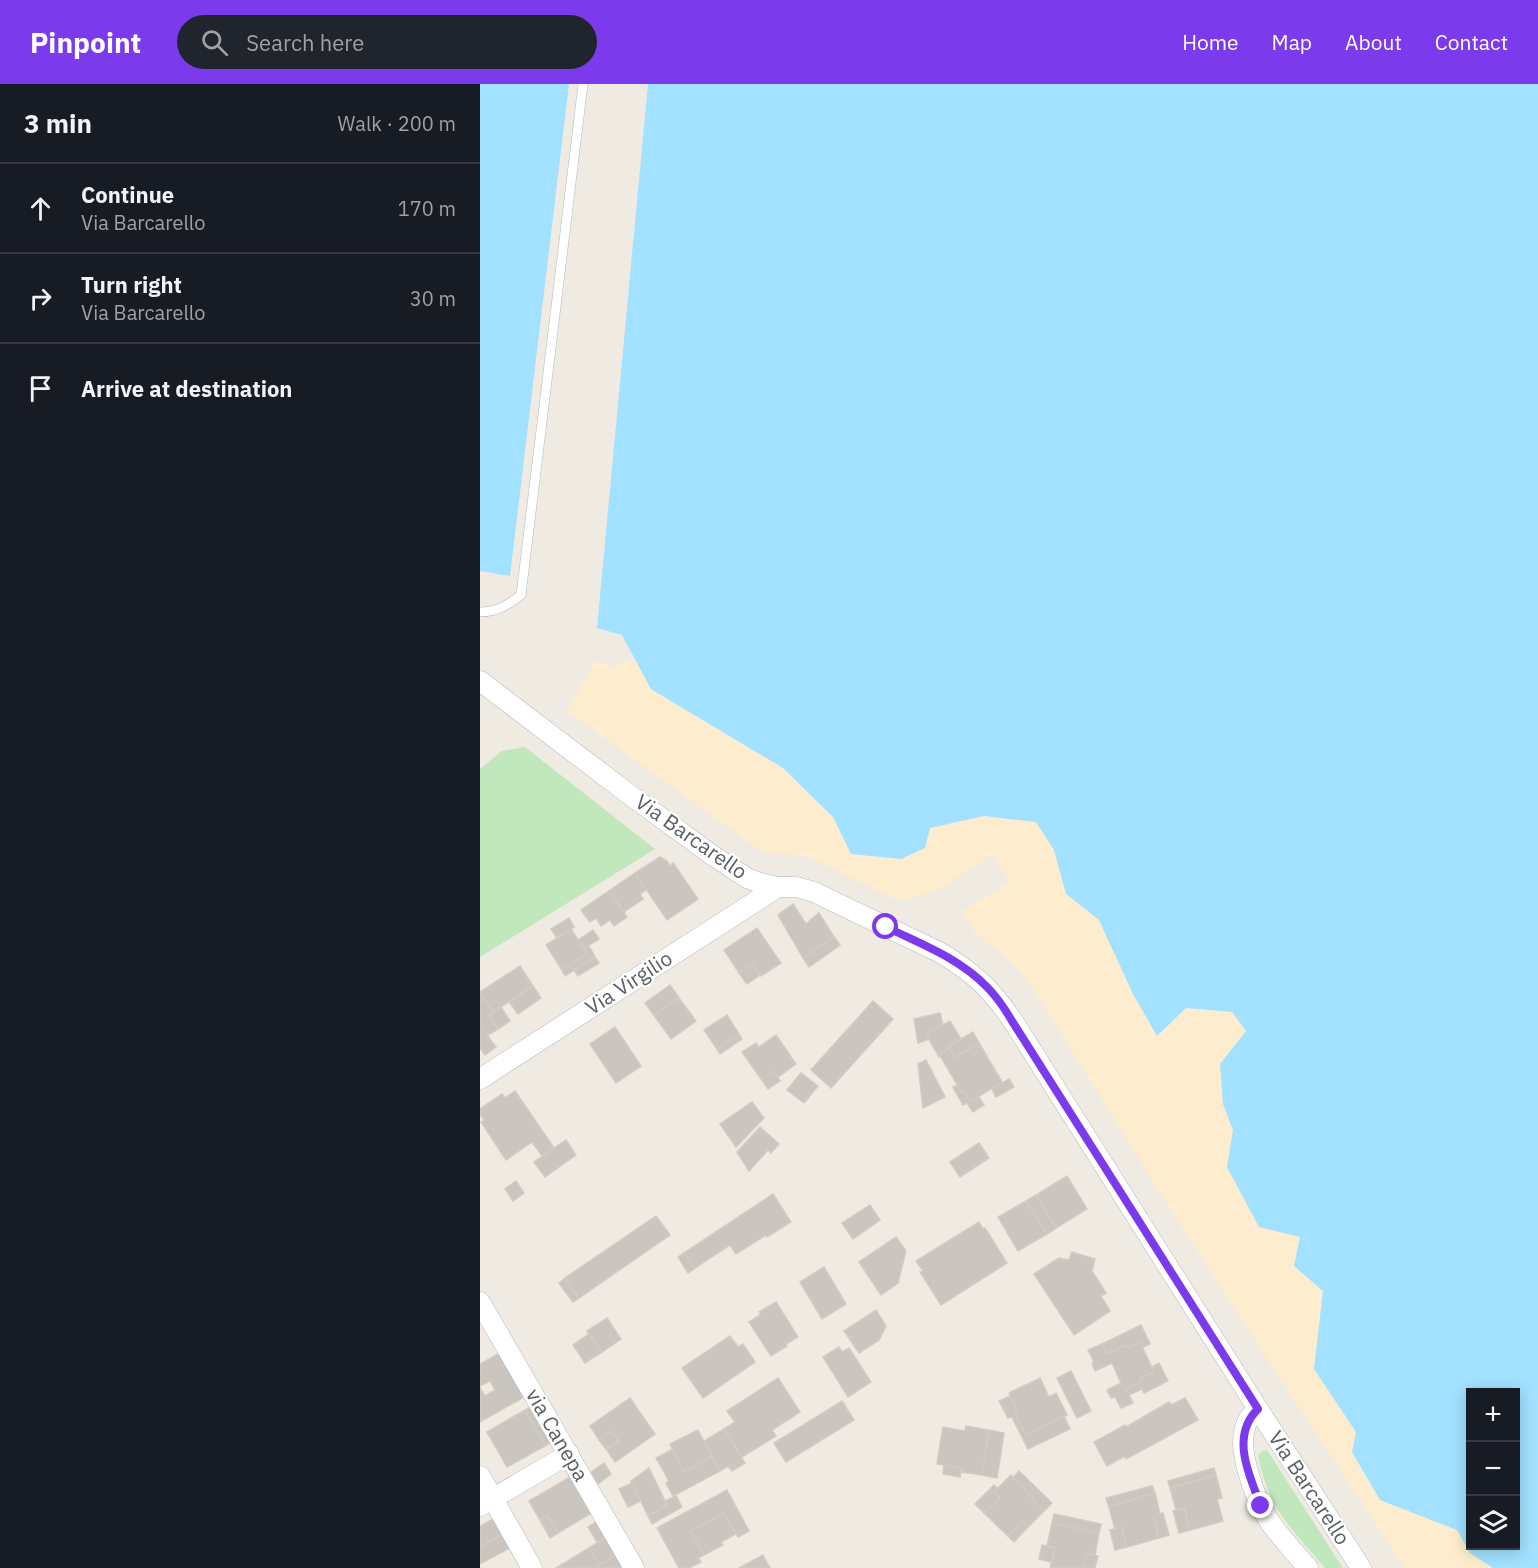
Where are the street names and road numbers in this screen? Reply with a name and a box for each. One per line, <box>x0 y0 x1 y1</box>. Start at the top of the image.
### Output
street label: Via Barcarello <box>630 787 753 885</box>
street label: Via Virgilio <box>580 944 677 1021</box>
street label: via Canepa <box>520 1383 596 1486</box>
street label: Via Barcarello <box>1262 1425 1357 1550</box>

